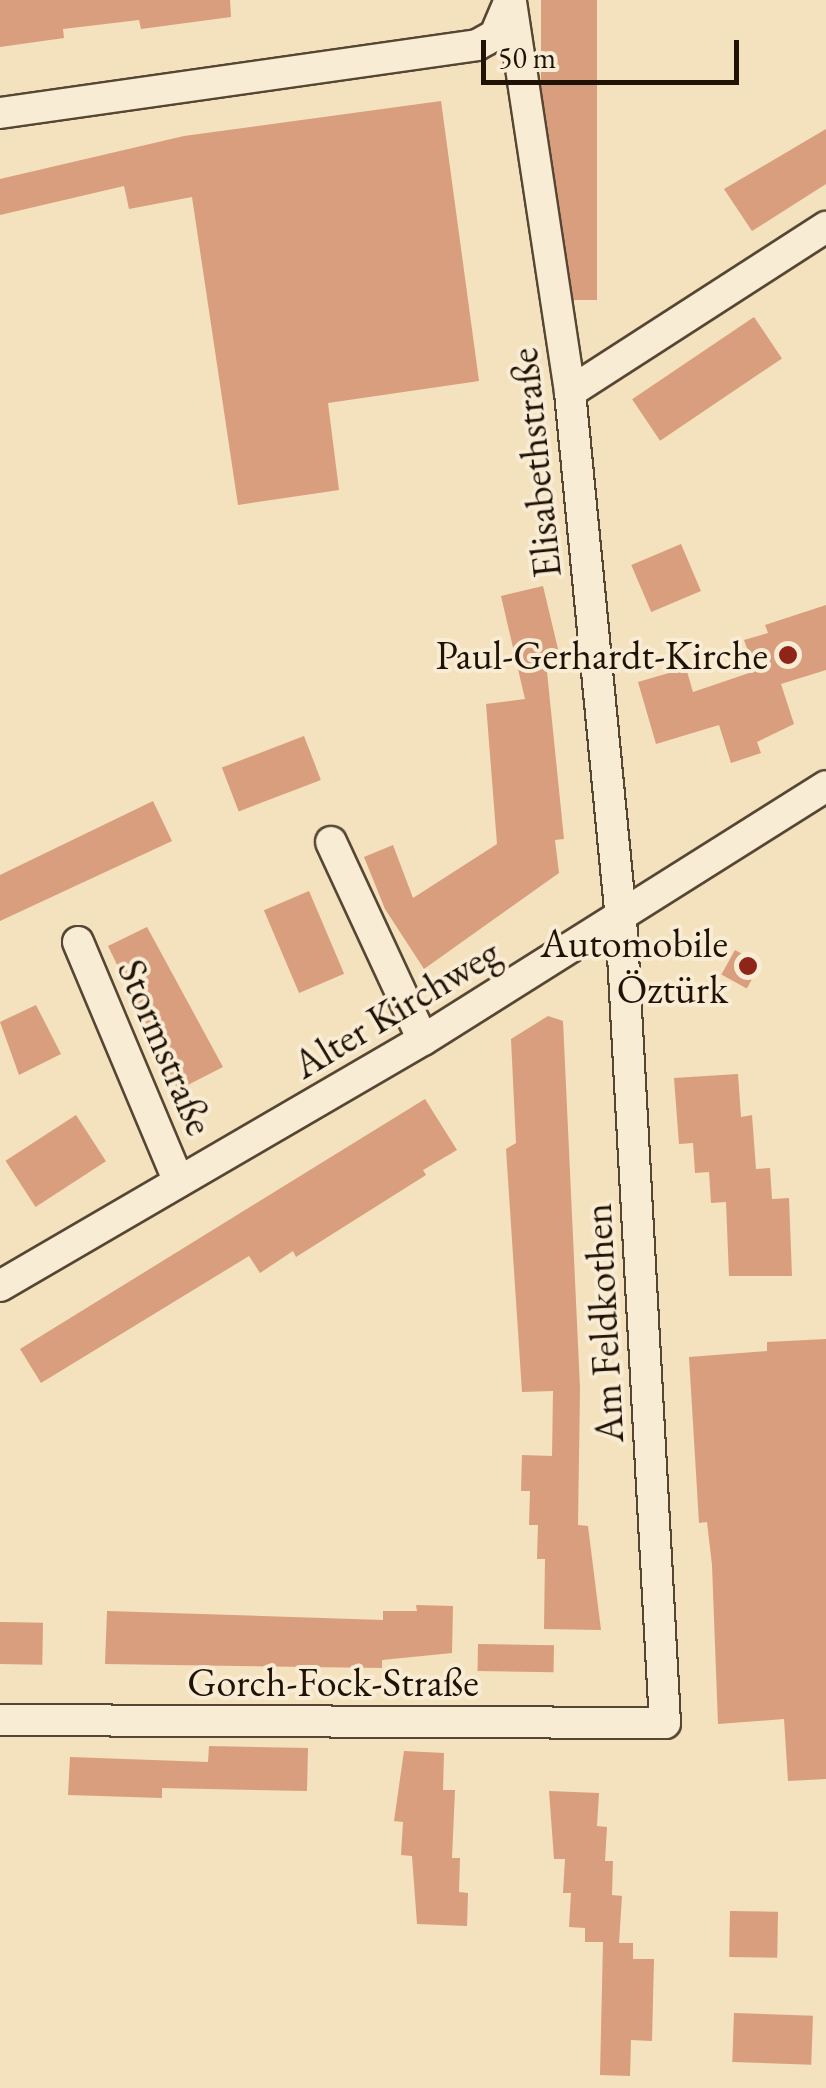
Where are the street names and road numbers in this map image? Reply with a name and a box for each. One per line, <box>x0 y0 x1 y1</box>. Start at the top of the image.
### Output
street label: Elisabethstraße <box>499 346 571 580</box>
street label: Alter Kirchweg <box>284 928 508 1088</box>
street label: Stormstraße <box>108 952 224 1142</box>
street label: Am Feldkothen <box>573 1202 633 1444</box>
street label: Gorch-Fock-Straße <box>187 1658 479 1706</box>

